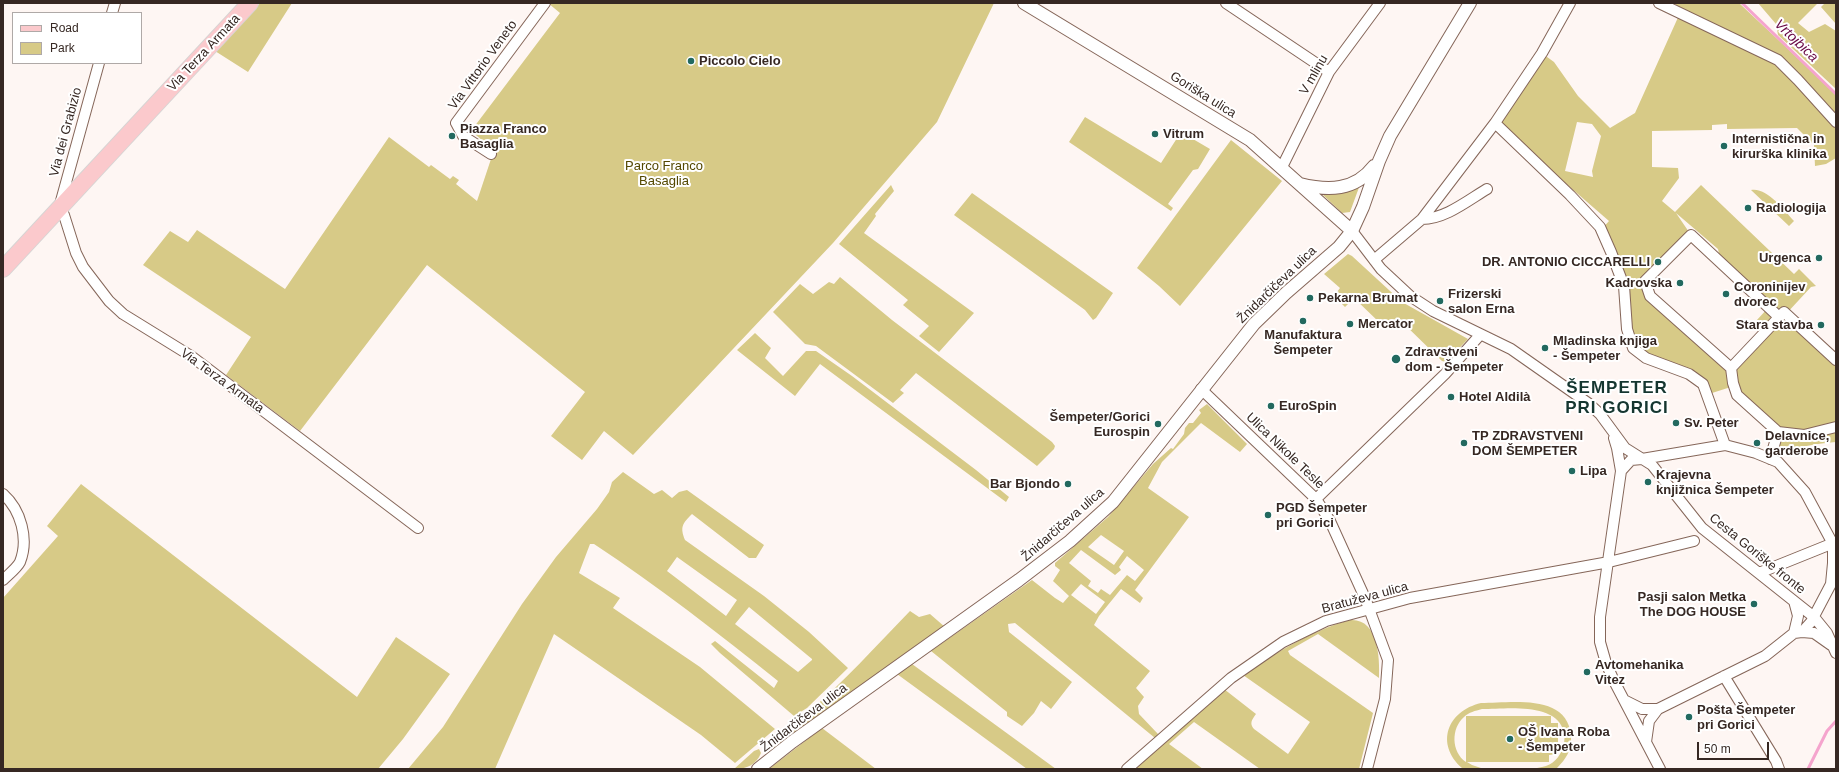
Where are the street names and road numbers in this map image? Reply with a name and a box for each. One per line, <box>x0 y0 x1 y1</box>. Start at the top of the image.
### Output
street label: Via Terza Armata <box>164 11 244 95</box>
street label: Via Vittorio Veneto <box>445 17 521 113</box>
street label: V mlinu <box>1296 52 1332 98</box>
street label: Goriška ulica <box>1167 68 1239 122</box>
street label: Via dei Grabizio <box>47 86 85 178</box>
street label: Žnidarčičeva ulica <box>1234 243 1320 327</box>
street label: Via Terza Armata <box>177 345 267 417</box>
street label: Ulica Nikole Tesle <box>1243 410 1327 492</box>
street label: Žnidarčičeva ulica <box>1019 485 1107 565</box>
street label: Cesta Goriške fronte <box>1706 510 1808 598</box>
street label: Bratuževa ulica <box>1320 579 1410 617</box>
street label: Žnidarčičeva ulica <box>758 680 850 756</box>

